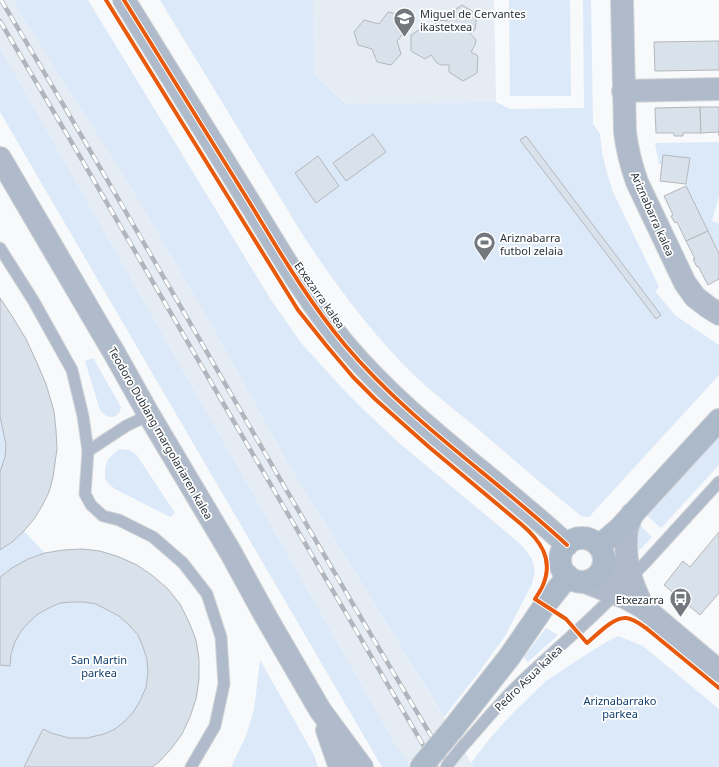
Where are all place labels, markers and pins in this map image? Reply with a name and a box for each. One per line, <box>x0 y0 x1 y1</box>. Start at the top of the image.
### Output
school or university icon: Miguel de Cervantes ikastetxea <box>391 6 417 39</box>
place label: Miguel de Cervantes ikastetxea <box>420 6 526 34</box>
sports icon: Ariznabarra futbol zelaia <box>472 230 498 263</box>
place label: Ariznabarra futbol zelaia <box>500 230 563 258</box>
bus stop icon: Etxezarra <box>667 586 693 619</box>
place label: Etxezarra <box>616 592 664 607</box>

